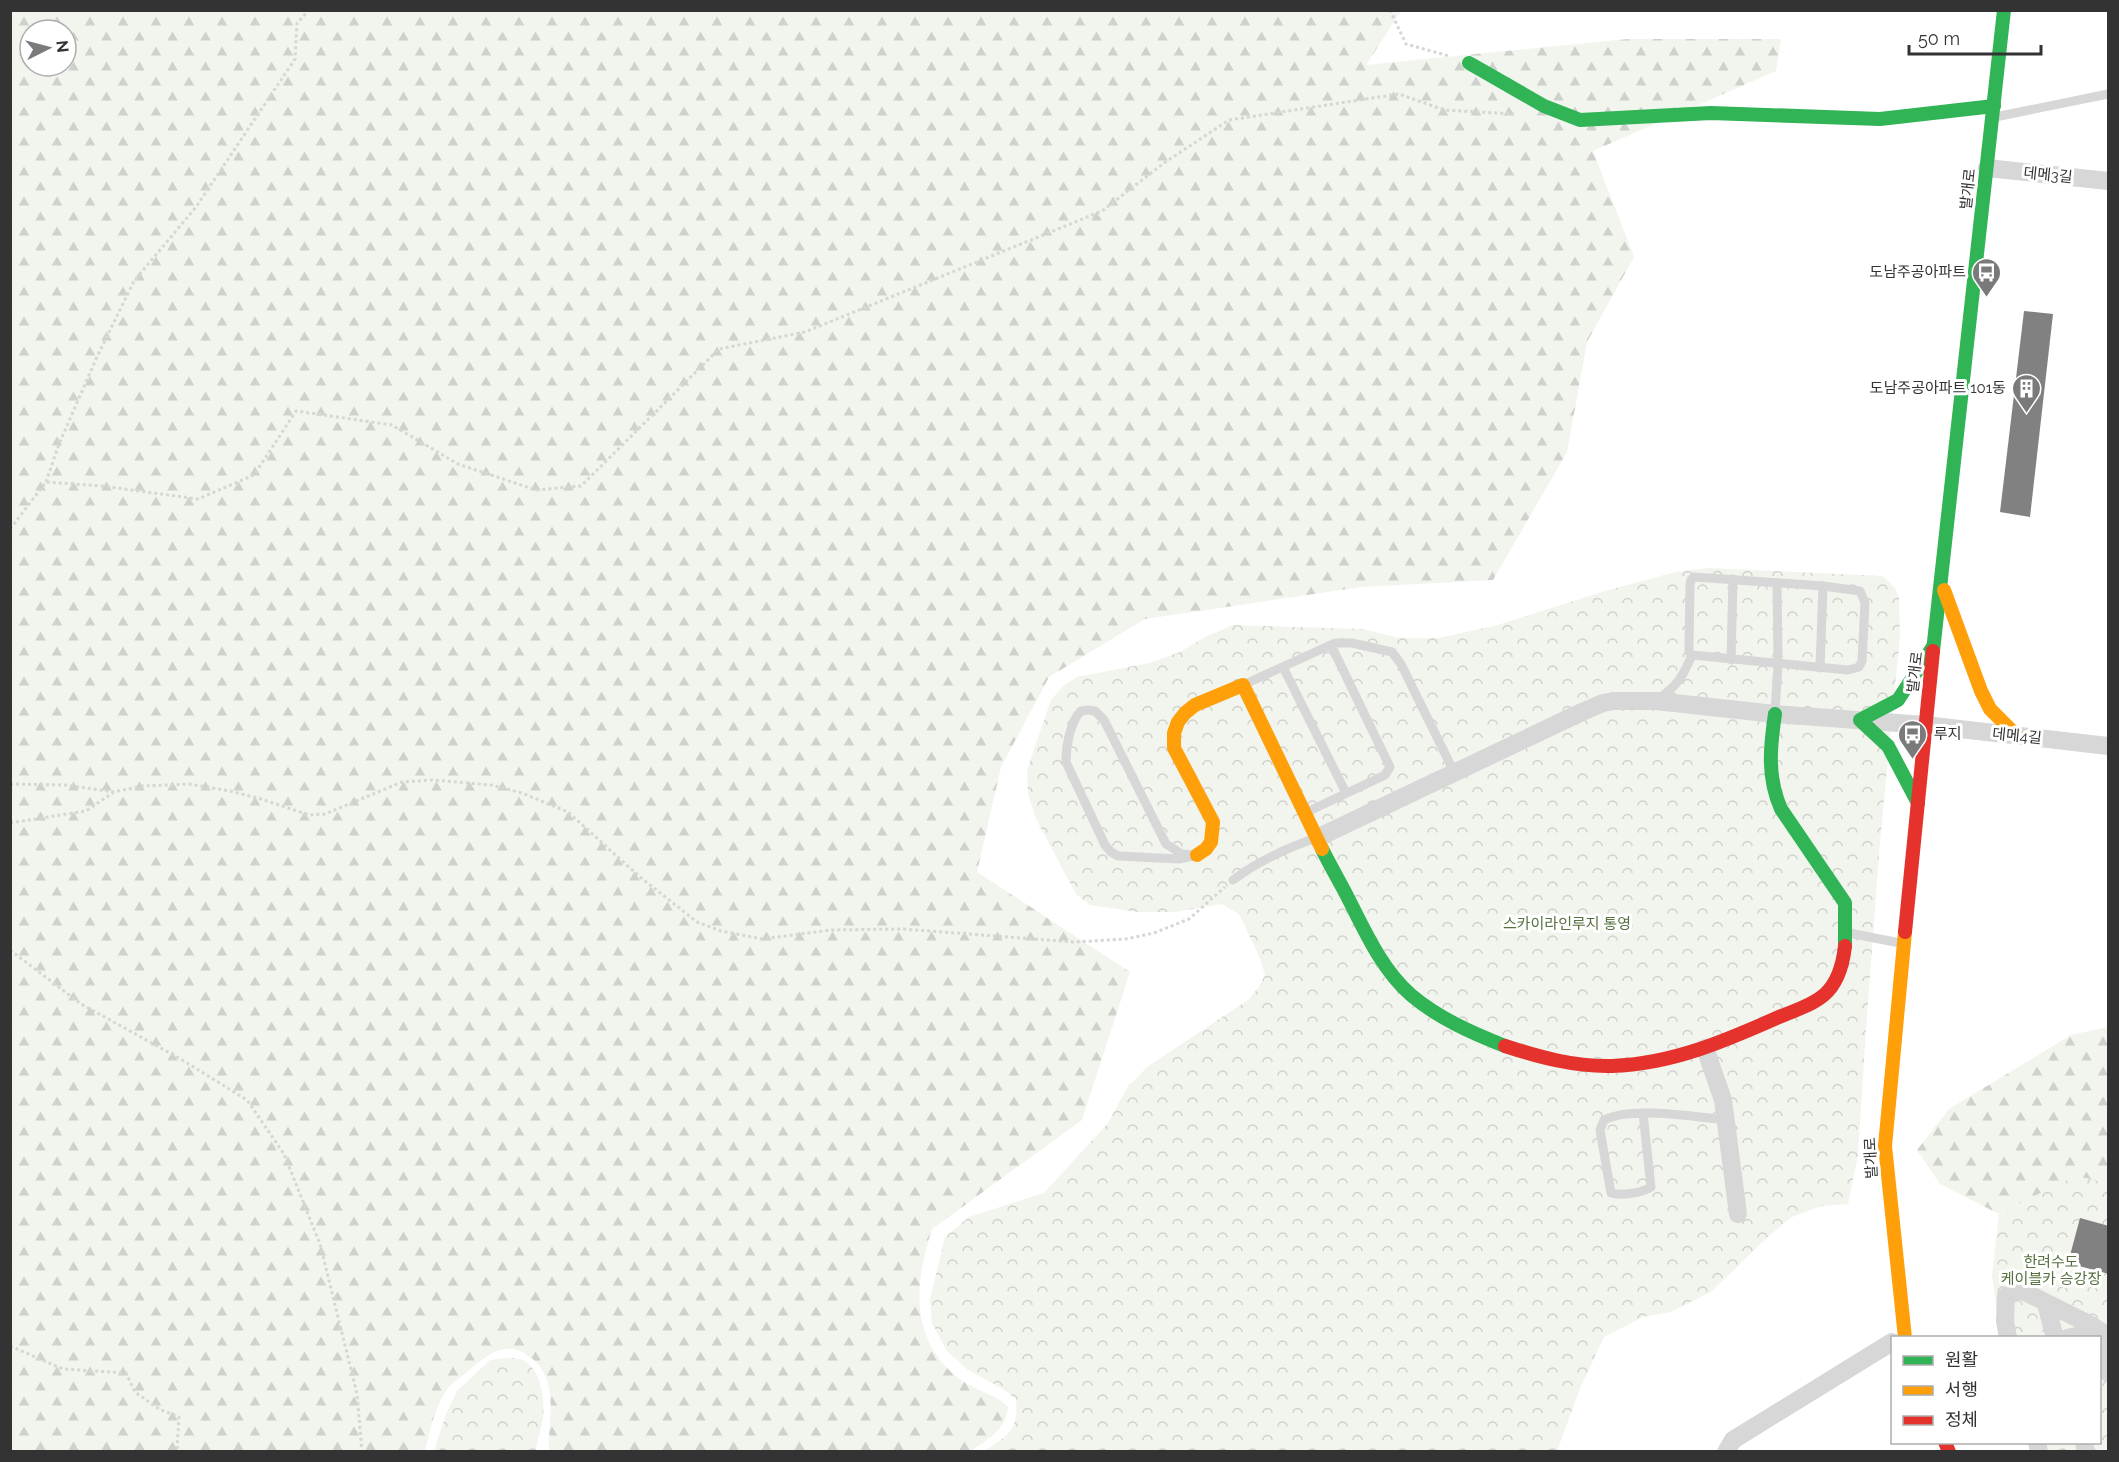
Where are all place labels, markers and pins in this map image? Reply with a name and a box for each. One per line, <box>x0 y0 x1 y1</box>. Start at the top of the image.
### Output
bus stop icon: 도남주공아파트 <box>1971 256 2003 298</box>
place label: 도남주공아파트 <box>1869 263 1966 281</box>
building icon: 도남주공아파트 101동 <box>2011 372 2043 414</box>
place label: 도남주공아파트 101동 <box>1870 379 2006 397</box>
bus stop icon: 루지 <box>1897 718 1929 760</box>
place label: 루지 <box>1934 725 1962 743</box>

